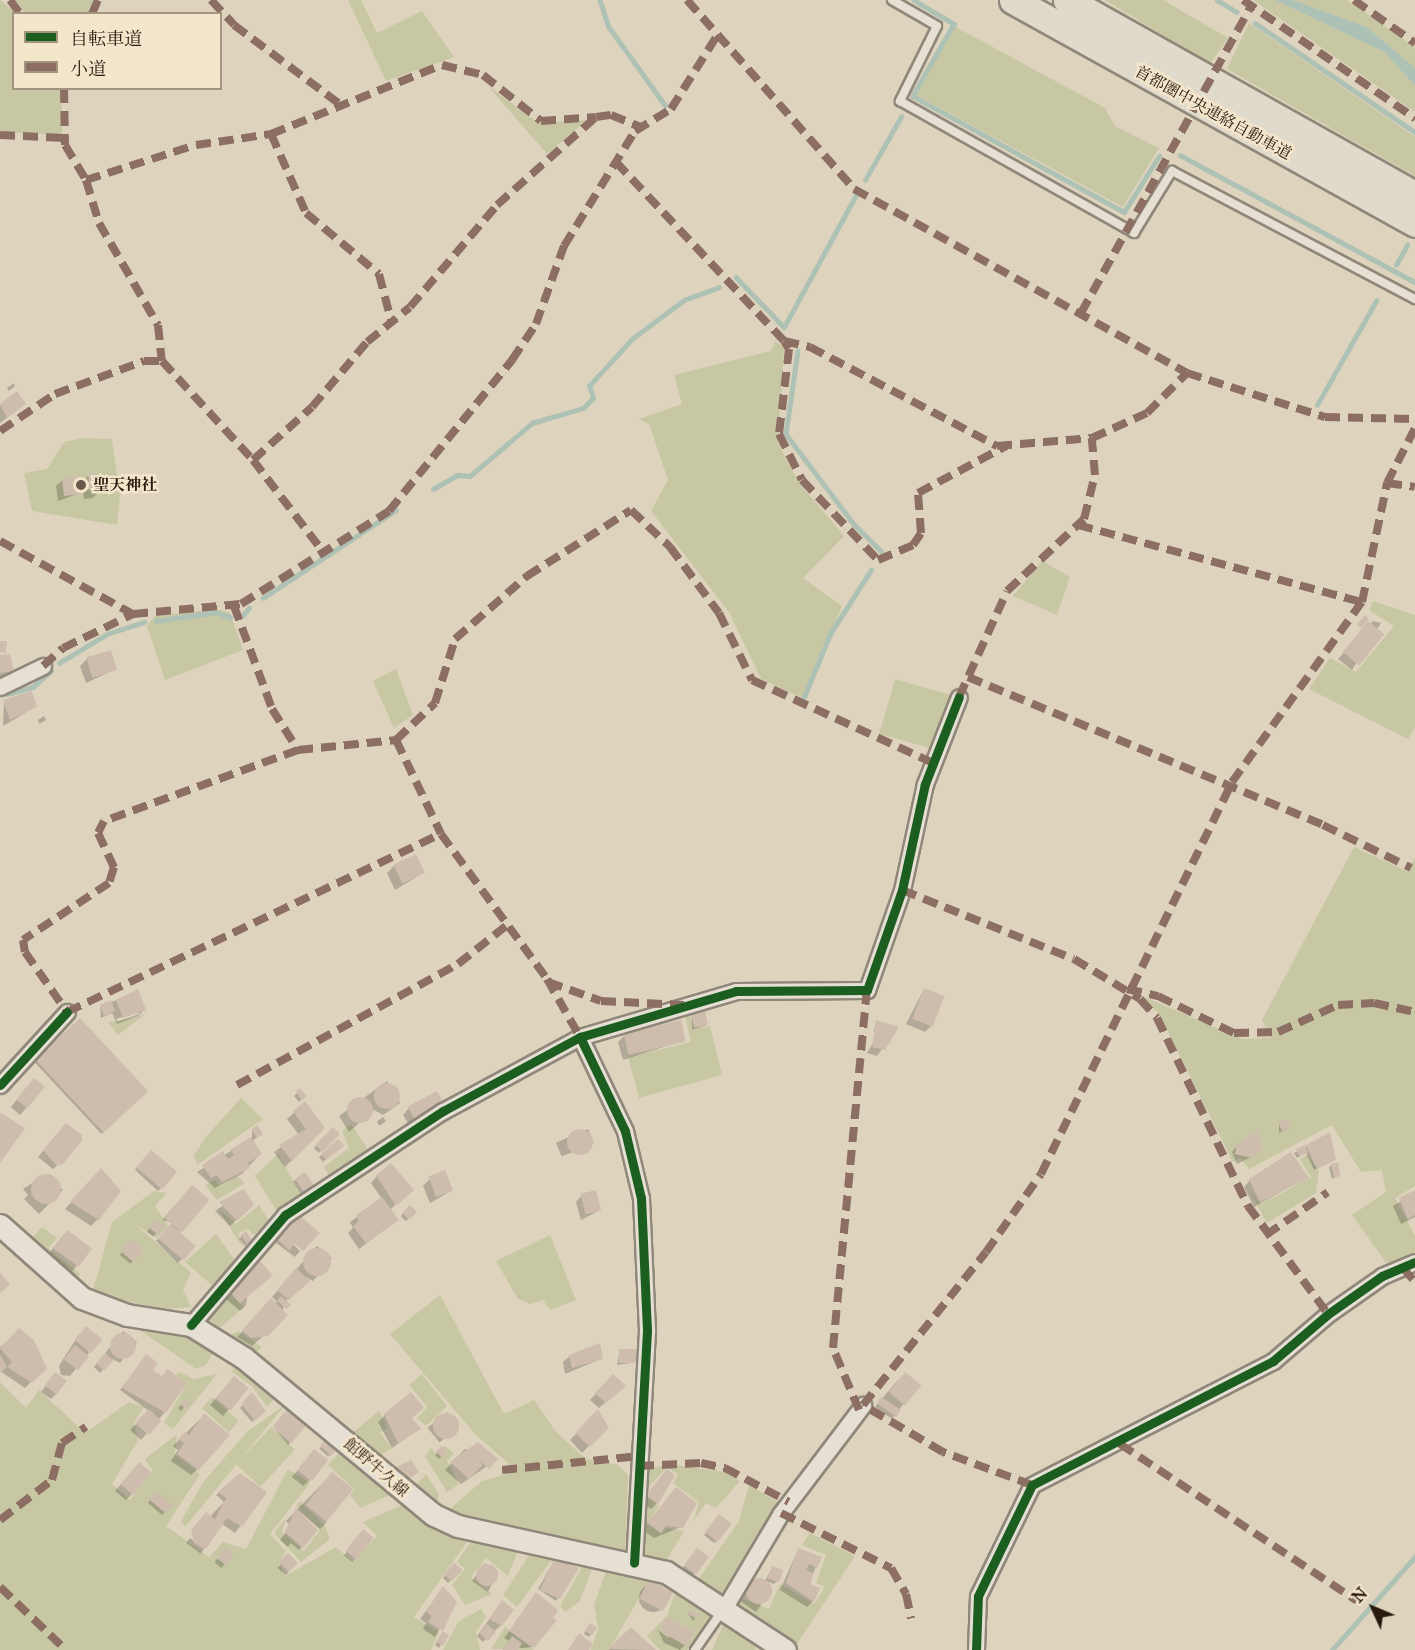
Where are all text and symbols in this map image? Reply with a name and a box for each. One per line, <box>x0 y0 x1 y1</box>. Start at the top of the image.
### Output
legend <box>12 12 222 90</box>
text: 自転車道 <box>70 28 142 50</box>
text: 小道 <box>70 58 106 80</box>
street label: 首都圏中央連絡自動車道 <box>1131 62 1295 164</box>
place label: 聖天神社 <box>93 475 157 495</box>
marker: 聖天神社 <box>74 478 88 492</box>
street label: 館野牛久線 <box>340 1435 412 1501</box>
north arrow <box>1343 1578 1403 1638</box>
text: N <box>1348 1584 1371 1607</box>

